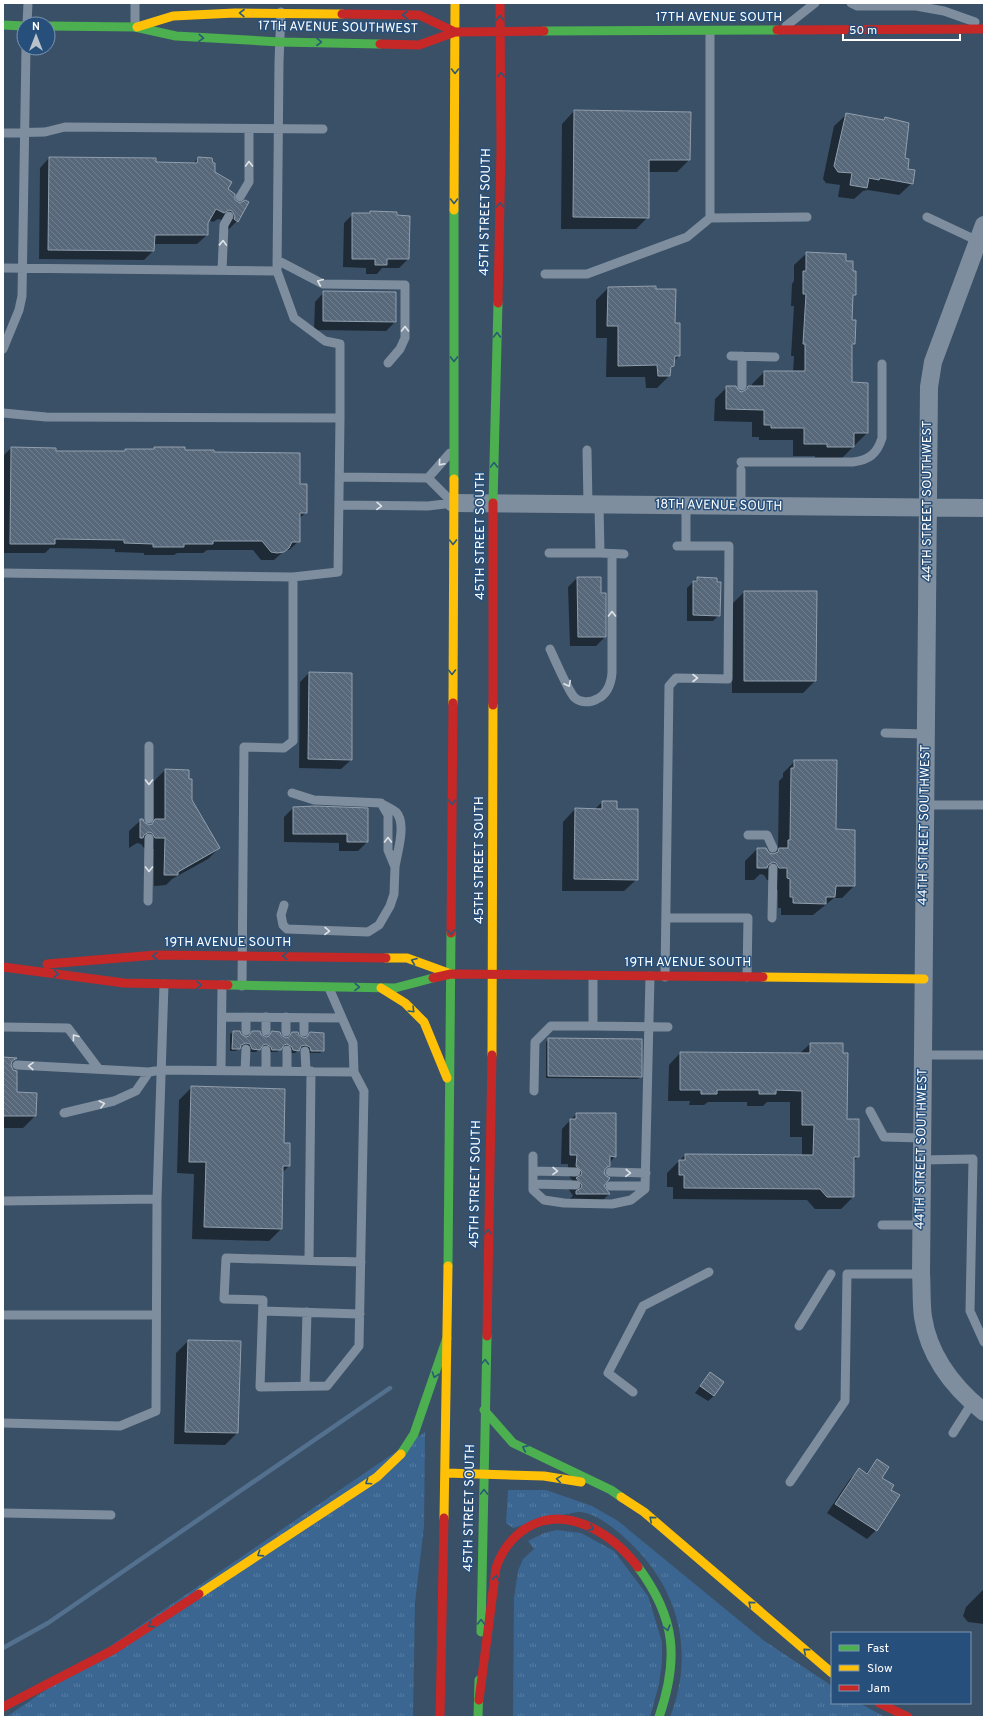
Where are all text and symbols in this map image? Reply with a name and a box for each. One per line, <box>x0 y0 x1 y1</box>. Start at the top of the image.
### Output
one-way arrow <box>239 9 245 18</box>
street label: 17TH AVENUE SOUTH <box>656 10 782 26</box>
one-way arrow <box>402 11 408 19</box>
one-way arrow <box>496 15 505 21</box>
north arrow <box>16 16 56 56</box>
scale bar <box>843 16 960 42</box>
street label: 17TH AVENUE SOUTHWEST <box>258 19 418 37</box>
text: N <box>32 20 40 34</box>
text: 50 m <box>849 23 877 39</box>
one-way arrow <box>198 33 204 42</box>
one-way arrow <box>316 38 322 46</box>
one-way arrow <box>451 68 459 74</box>
one-way arrow <box>497 72 505 78</box>
street label: 45TH STREET SOUTH <box>477 148 495 276</box>
one-way arrow <box>245 161 253 167</box>
one-way arrow <box>450 198 458 204</box>
one-way arrow <box>496 202 504 208</box>
one-way arrow <box>219 240 227 246</box>
one-way arrow <box>317 278 324 286</box>
one-way arrow <box>401 326 409 332</box>
one-way arrow <box>493 332 501 338</box>
one-way arrow <box>450 356 458 362</box>
street label: 44TH STREET SOUTHWEST <box>920 420 936 582</box>
one-way arrow <box>438 459 445 466</box>
one-way arrow <box>490 462 498 468</box>
street label: 45TH STREET SOUTH <box>473 472 489 600</box>
street label: 18TH AVENUE SOUTH <box>655 497 783 515</box>
one-way arrow <box>376 502 382 510</box>
one-way arrow <box>449 539 457 545</box>
one-way arrow <box>608 611 616 617</box>
one-way arrow <box>448 669 456 675</box>
one-way arrow <box>692 674 698 682</box>
one-way arrow <box>563 680 570 687</box>
street label: 44TH STREET SOUTHWEST <box>916 744 934 906</box>
one-way arrow <box>145 779 153 785</box>
street label: 45TH STREET SOUTH <box>472 796 488 924</box>
one-way arrow <box>448 799 456 805</box>
one-way arrow <box>384 837 392 843</box>
one-way arrow <box>145 866 153 872</box>
one-way arrow <box>324 927 330 935</box>
one-way arrow <box>447 929 455 935</box>
street label: 19TH AVENUE SOUTH <box>165 935 291 951</box>
one-way arrow <box>152 951 158 960</box>
one-way arrow <box>282 952 288 960</box>
street label: 19TH AVENUE SOUTH <box>625 955 751 971</box>
one-way arrow <box>411 957 418 965</box>
one-way arrow <box>53 969 59 978</box>
one-way arrow <box>196 981 202 989</box>
one-way arrow <box>354 983 360 991</box>
one-way arrow <box>407 1005 415 1013</box>
one-way arrow <box>72 1035 79 1042</box>
one-way arrow <box>28 1062 34 1070</box>
street label: 44TH STREET SOUTHWEST <box>913 1068 931 1230</box>
one-way arrow <box>98 1100 105 1109</box>
street label: 45TH STREET SOUTH <box>467 1120 485 1248</box>
one-way arrow <box>552 1167 558 1176</box>
one-way arrow <box>625 1168 631 1177</box>
one-way arrow <box>484 1229 492 1235</box>
one-way arrow <box>481 1359 489 1365</box>
one-way arrow <box>431 1371 439 1378</box>
street label: 45TH STREET SOUTH <box>461 1444 479 1572</box>
one-way arrow <box>522 1445 530 1453</box>
one-way arrow <box>556 1475 562 1484</box>
one-way arrow <box>366 1477 373 1484</box>
one-way arrow <box>480 1489 488 1495</box>
one-way arrow <box>650 1517 657 1524</box>
one-way arrow <box>587 1523 594 1530</box>
one-way arrow <box>257 1549 264 1557</box>
one-way arrow <box>491 1575 499 1581</box>
one-way arrow <box>748 1602 756 1609</box>
one-way arrow <box>477 1619 485 1625</box>
one-way arrow <box>148 1620 155 1628</box>
one-way arrow <box>662 1624 671 1631</box>
legend <box>831 1632 971 1704</box>
text: Fast <box>867 1641 889 1657</box>
one-way arrow <box>803 1649 811 1656</box>
text: Slow <box>867 1661 893 1677</box>
text: Jam <box>867 1681 890 1697</box>

